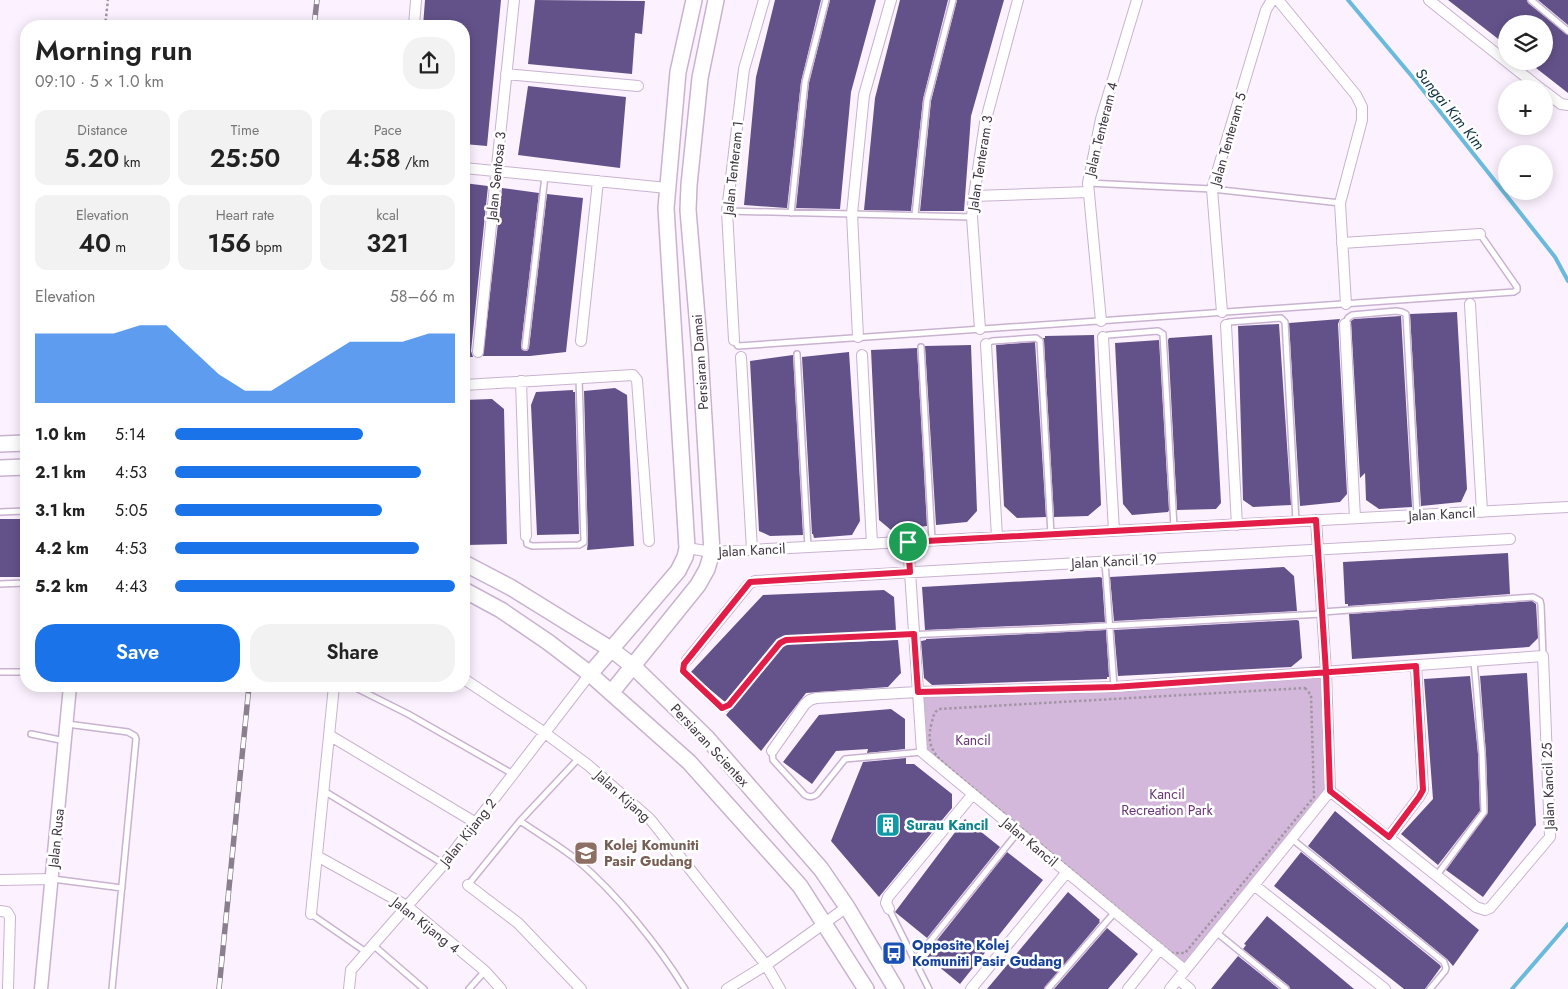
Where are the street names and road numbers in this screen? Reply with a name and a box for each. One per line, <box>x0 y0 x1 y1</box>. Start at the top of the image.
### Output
street label: Jalan Tenteram 4 <box>1079 80 1122 180</box>
street label: Jalan Tenteram 5 <box>1205 90 1251 190</box>
street label: Jalan Tenteram 3 <box>962 114 997 214</box>
street label: Jalan Tenteram 1 <box>718 120 748 218</box>
street label: Jalan Sentosa 3 <box>481 130 511 223</box>
street label: Persiaran Damai <box>687 313 713 411</box>
street label: Jalan Kancil <box>1406 502 1476 526</box>
street label: Jalan Kancil <box>716 538 786 562</box>
street label: Jalan Kancil 19 <box>1069 549 1157 573</box>
street label: Persiaran Scientex <box>666 699 754 791</box>
street label: Jalan Kancil 25 <box>1536 742 1560 832</box>
street label: Jalan Kijang <box>589 764 655 826</box>
street label: Jalan Kijang 2 <box>434 794 501 872</box>
street label: Jalan Rusa <box>43 808 69 870</box>
street label: Jalan Kancil <box>996 811 1062 871</box>
street label: Jalan Kijang 4 <box>386 891 464 958</box>

